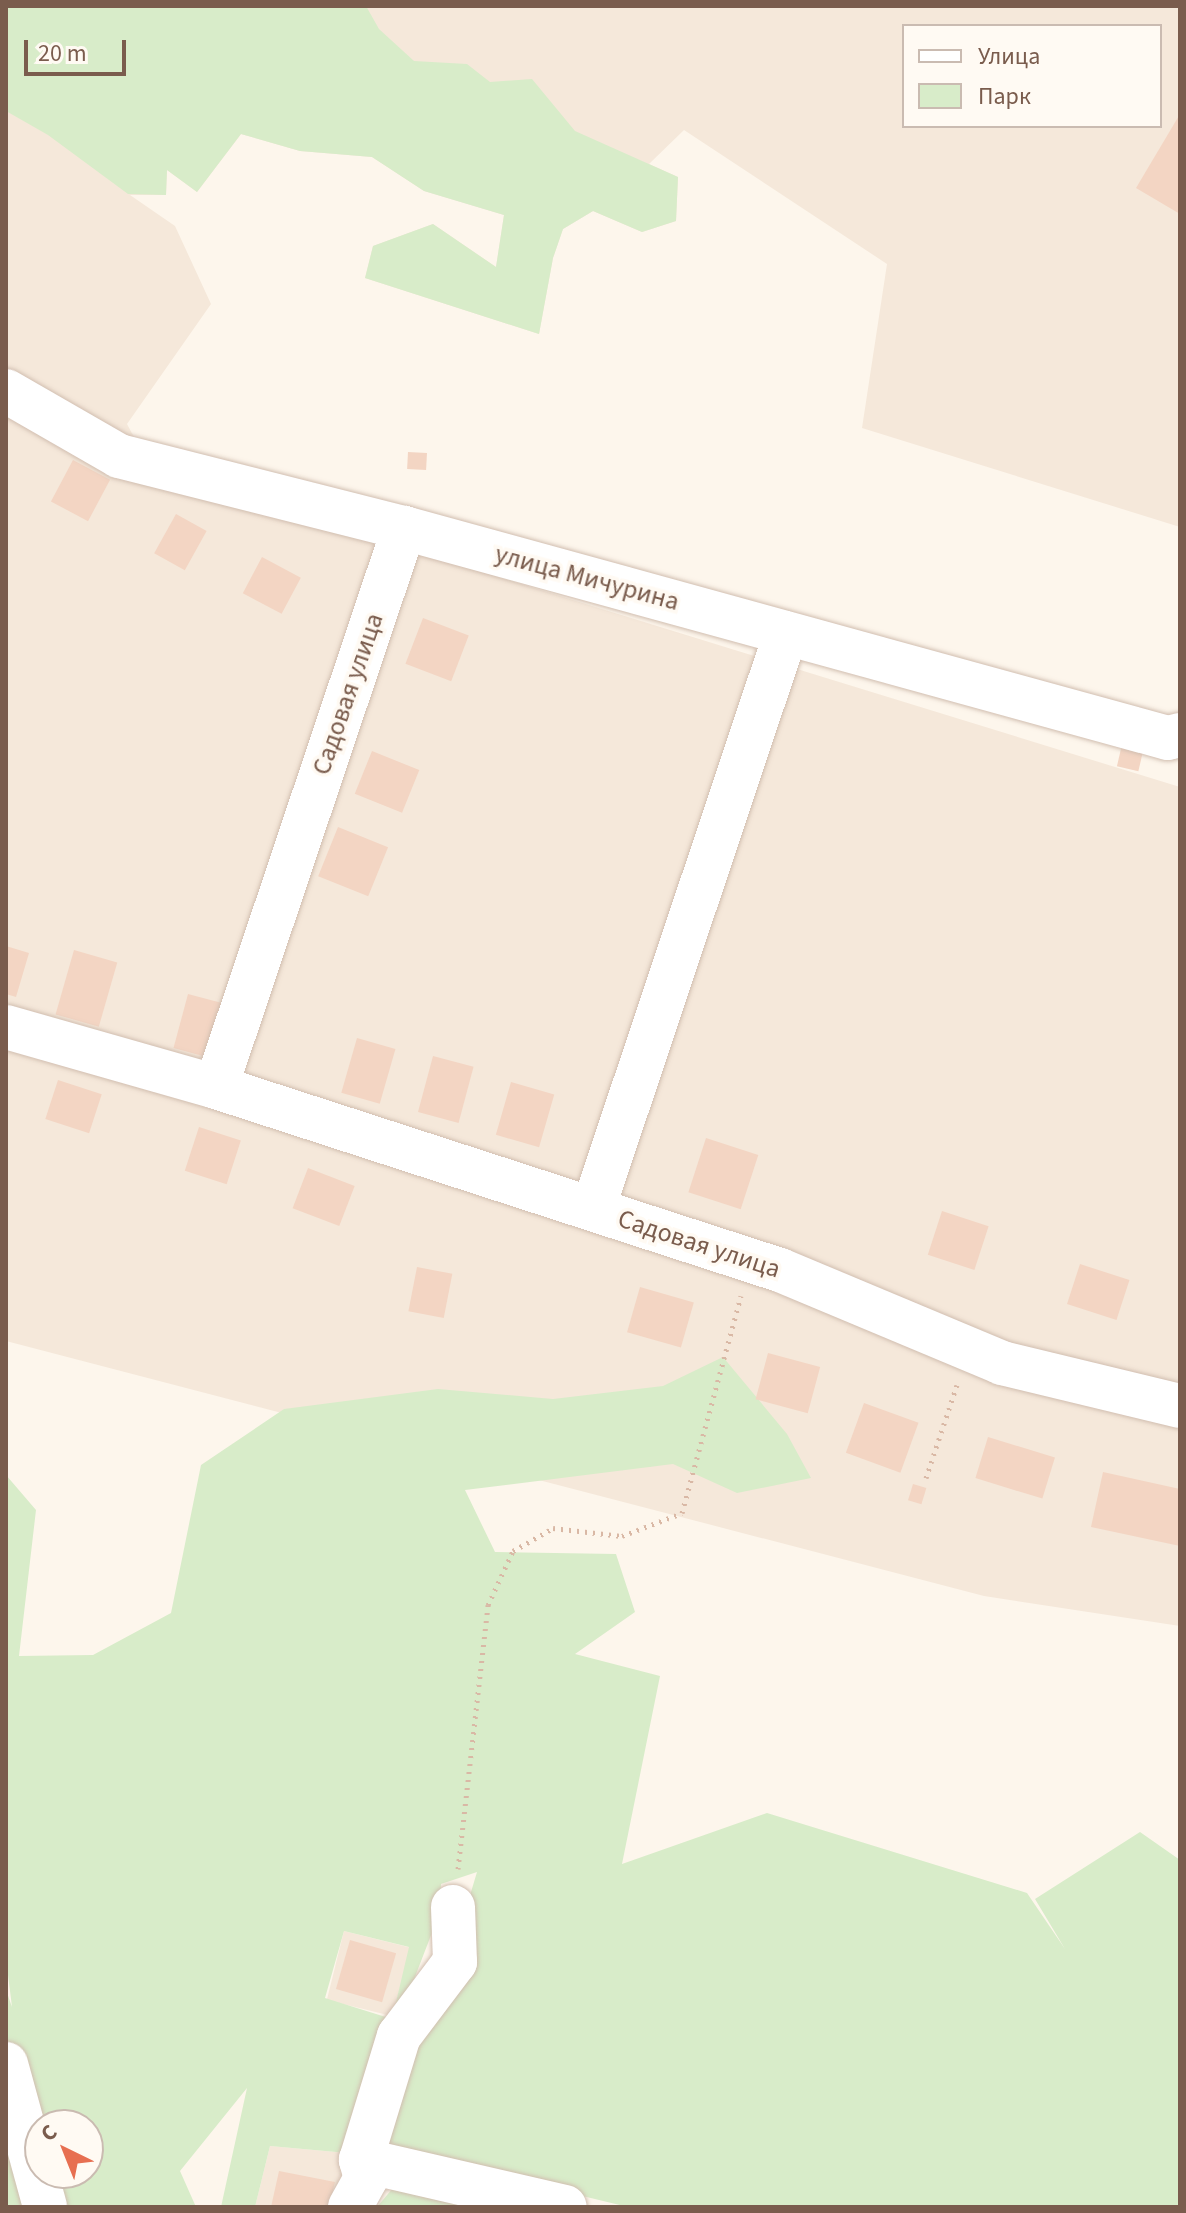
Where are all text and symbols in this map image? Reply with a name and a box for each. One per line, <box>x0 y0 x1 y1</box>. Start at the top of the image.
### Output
scale bar <box>28 24 130 74</box>
legend <box>902 24 1162 128</box>
text: 20 m <box>38 36 87 71</box>
text: Улица <box>978 39 1040 74</box>
text: Парк <box>978 79 1031 114</box>
street label: улица Мичурина <box>492 538 682 618</box>
street label: Садовая улица <box>306 609 390 779</box>
street label: Садовая улица <box>614 1203 784 1285</box>
north arrow <box>24 2109 104 2189</box>
text: С <box>33 2117 65 2149</box>

